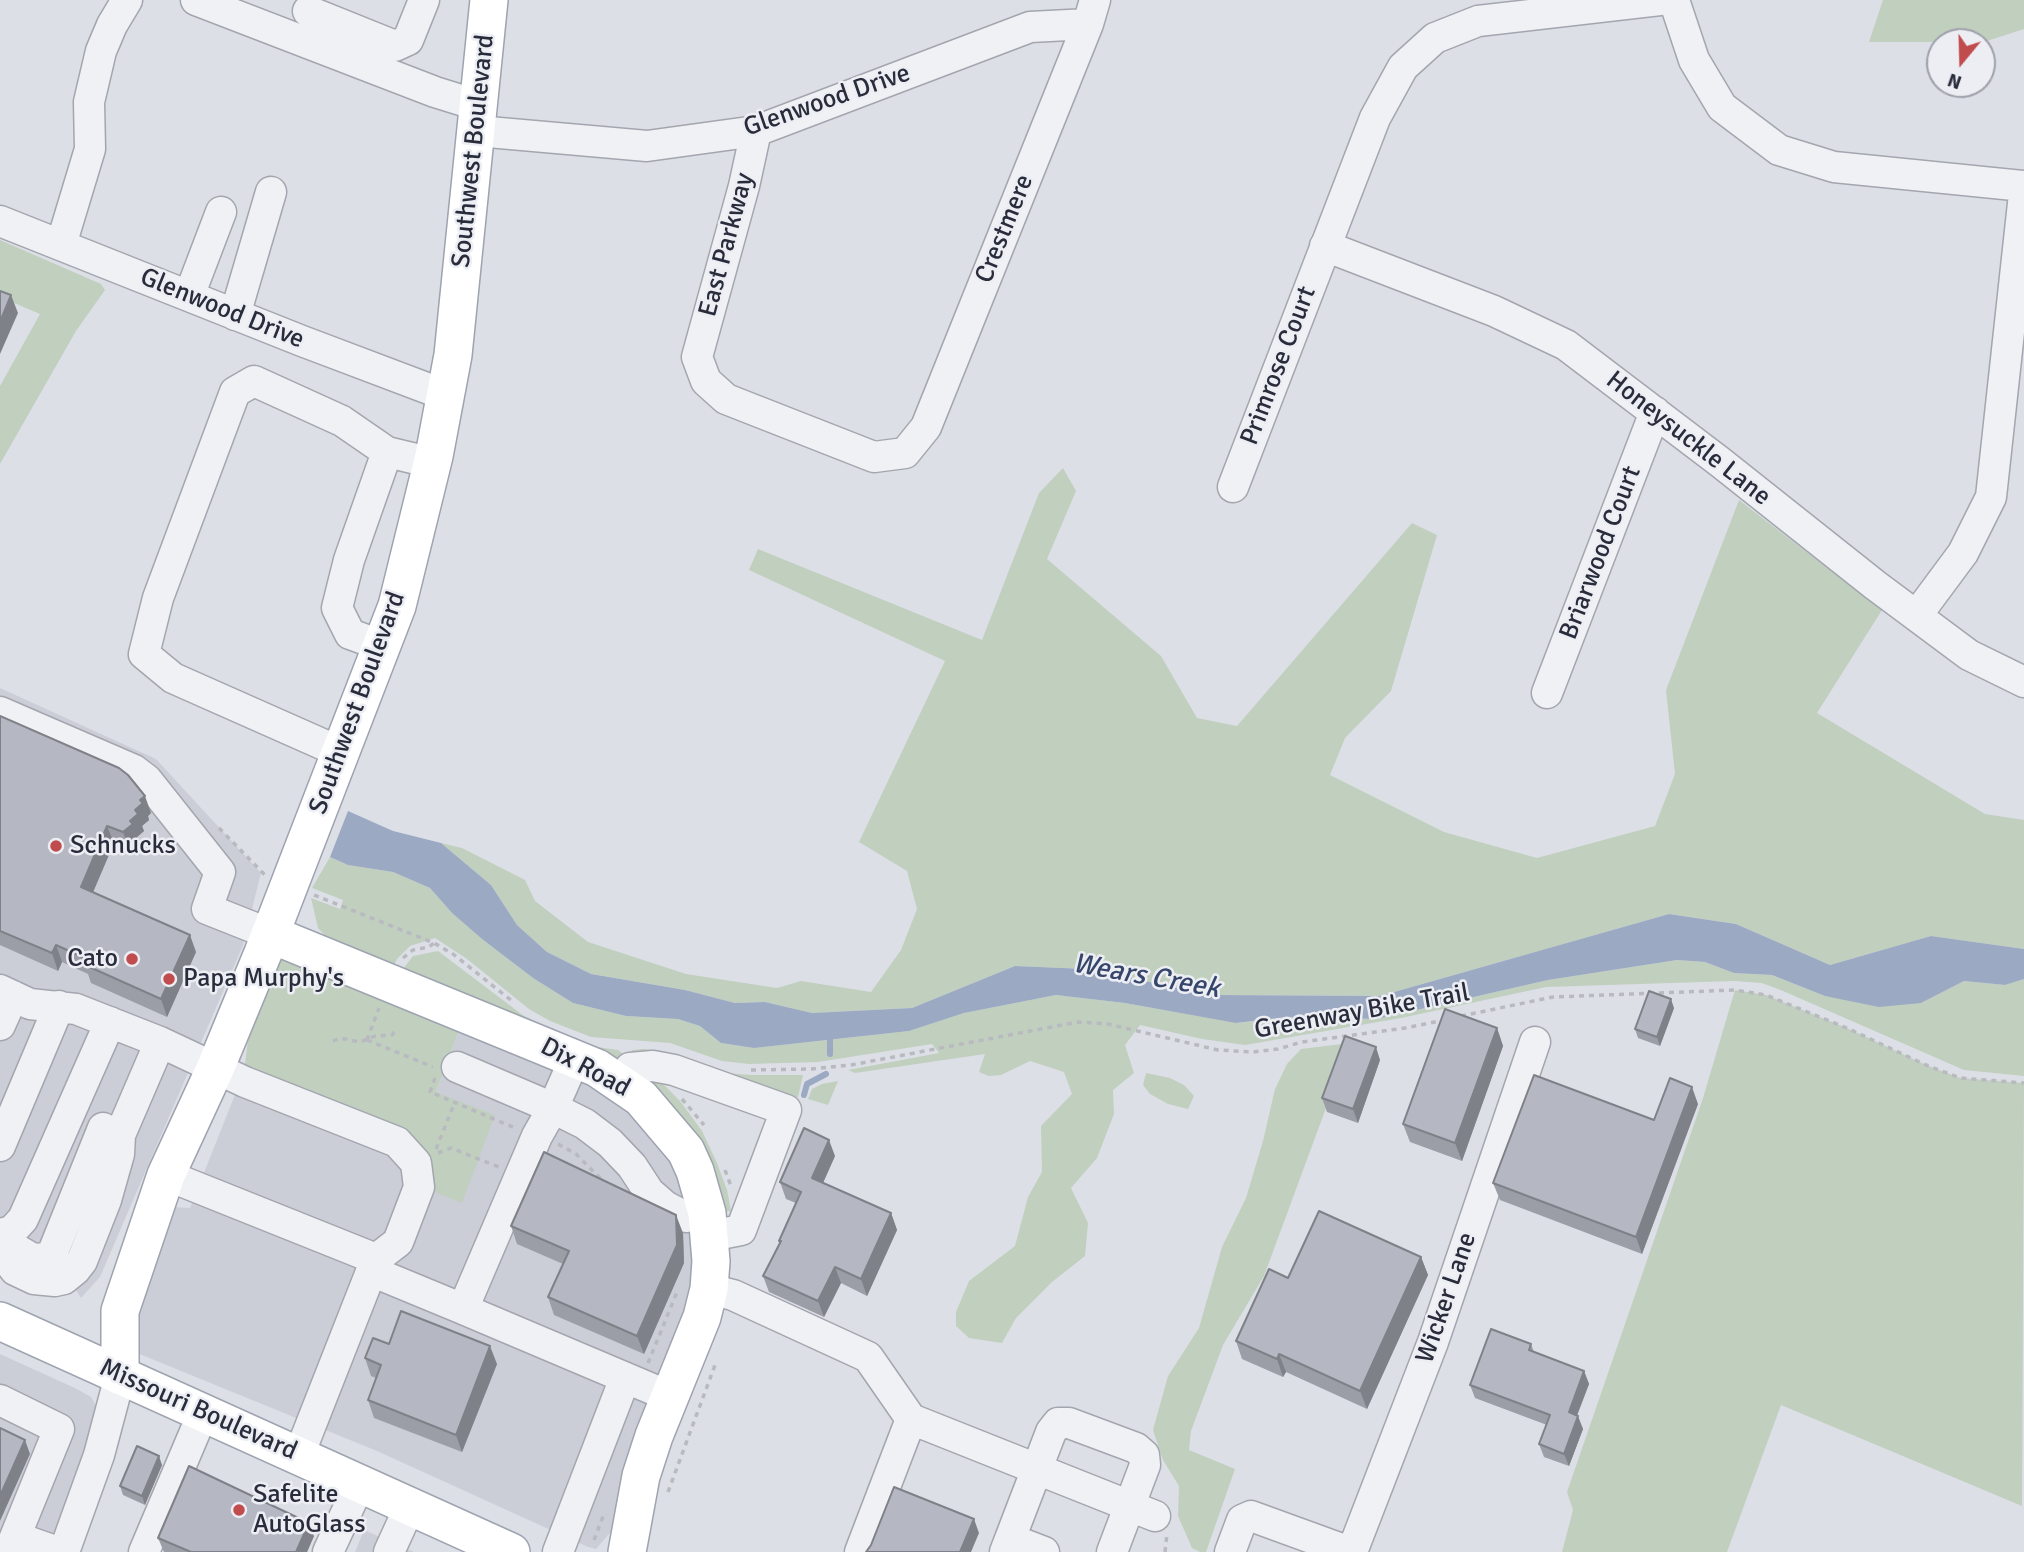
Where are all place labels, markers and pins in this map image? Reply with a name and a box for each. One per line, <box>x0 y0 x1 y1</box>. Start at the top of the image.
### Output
place label: Schnucks <box>70 830 176 862</box>
marker: Schnucks <box>48 838 64 854</box>
place label: Cato <box>67 943 118 975</box>
marker: Cato <box>124 951 140 967</box>
place label: Papa Murphy's <box>183 963 344 995</box>
marker: Papa Murphy's <box>161 971 177 987</box>
place label: Safelite AutoGlass <box>253 1479 366 1540</box>
marker: Safelite AutoGlass <box>231 1502 247 1518</box>

